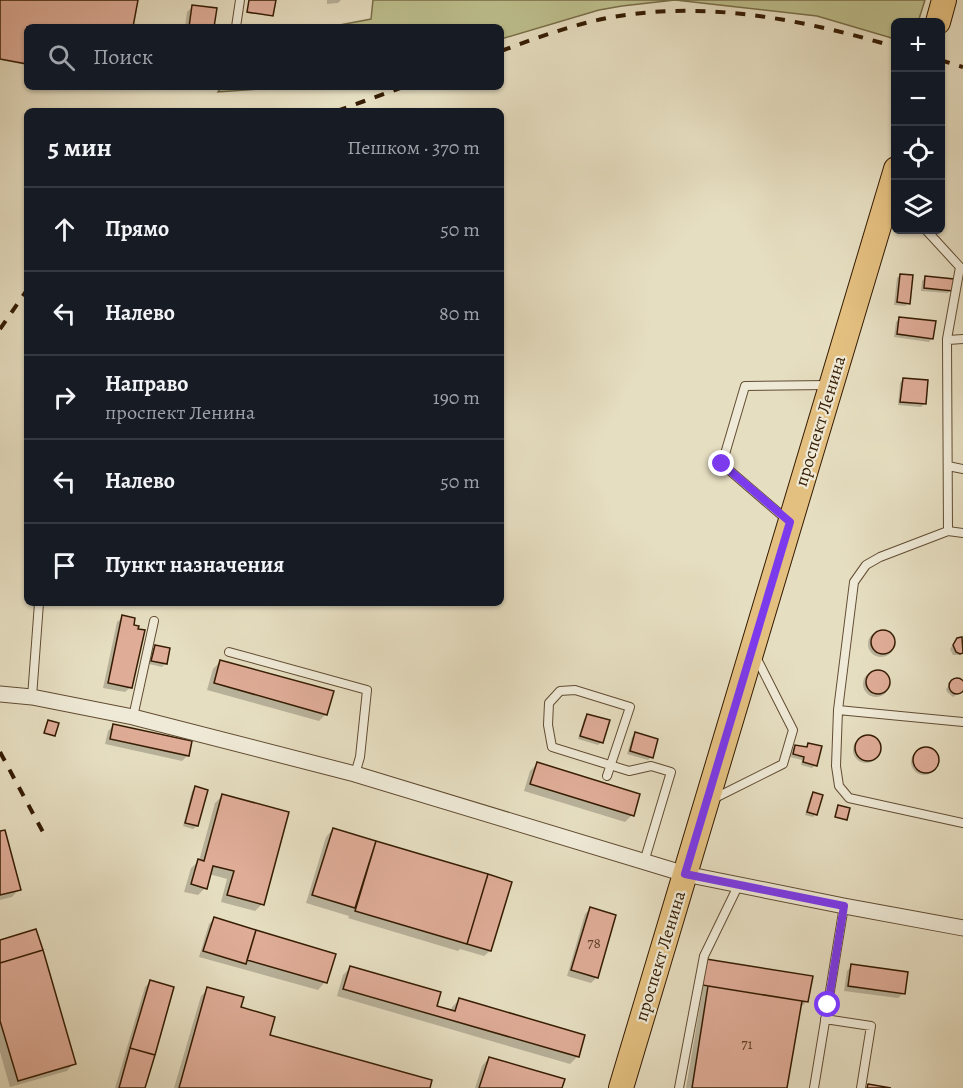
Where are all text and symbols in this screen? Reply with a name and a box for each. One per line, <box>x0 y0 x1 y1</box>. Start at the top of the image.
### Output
map controls <box>891 18 945 234</box>
button: + <box>891 18 945 72</box>
search box <box>24 24 504 90</box>
icon: search <box>45 41 78 74</box>
text: Поиск <box>93 42 153 72</box>
button: − <box>891 72 945 126</box>
button: locate <box>891 126 945 180</box>
text: 5 мин <box>48 130 112 165</box>
text: Пешком · 370 m <box>347 134 480 161</box>
button: layers <box>891 180 945 234</box>
icon: ahead <box>48 213 81 246</box>
text: Прямо <box>105 214 169 244</box>
text: 50 m <box>440 216 480 243</box>
icon: left <box>48 297 81 330</box>
text: Налево <box>105 298 175 328</box>
text: 80 m <box>439 300 480 327</box>
street label: проспект Ленина <box>789 352 851 489</box>
text: Направо <box>105 369 188 399</box>
icon: right <box>48 381 81 414</box>
text: 190 m <box>433 384 480 411</box>
text: проспект Ленина <box>105 399 255 426</box>
route end <box>708 450 734 476</box>
icon: left <box>48 465 81 498</box>
text: Налево <box>105 466 175 496</box>
text: 50 m <box>440 468 480 495</box>
icon: arrive <box>48 549 81 582</box>
text: Пункт назначения <box>105 550 284 580</box>
street label: проспект Ленина <box>629 887 691 1024</box>
house number: 78 <box>587 933 601 953</box>
route start <box>814 991 840 1017</box>
house number: 71 <box>741 1034 753 1054</box>

